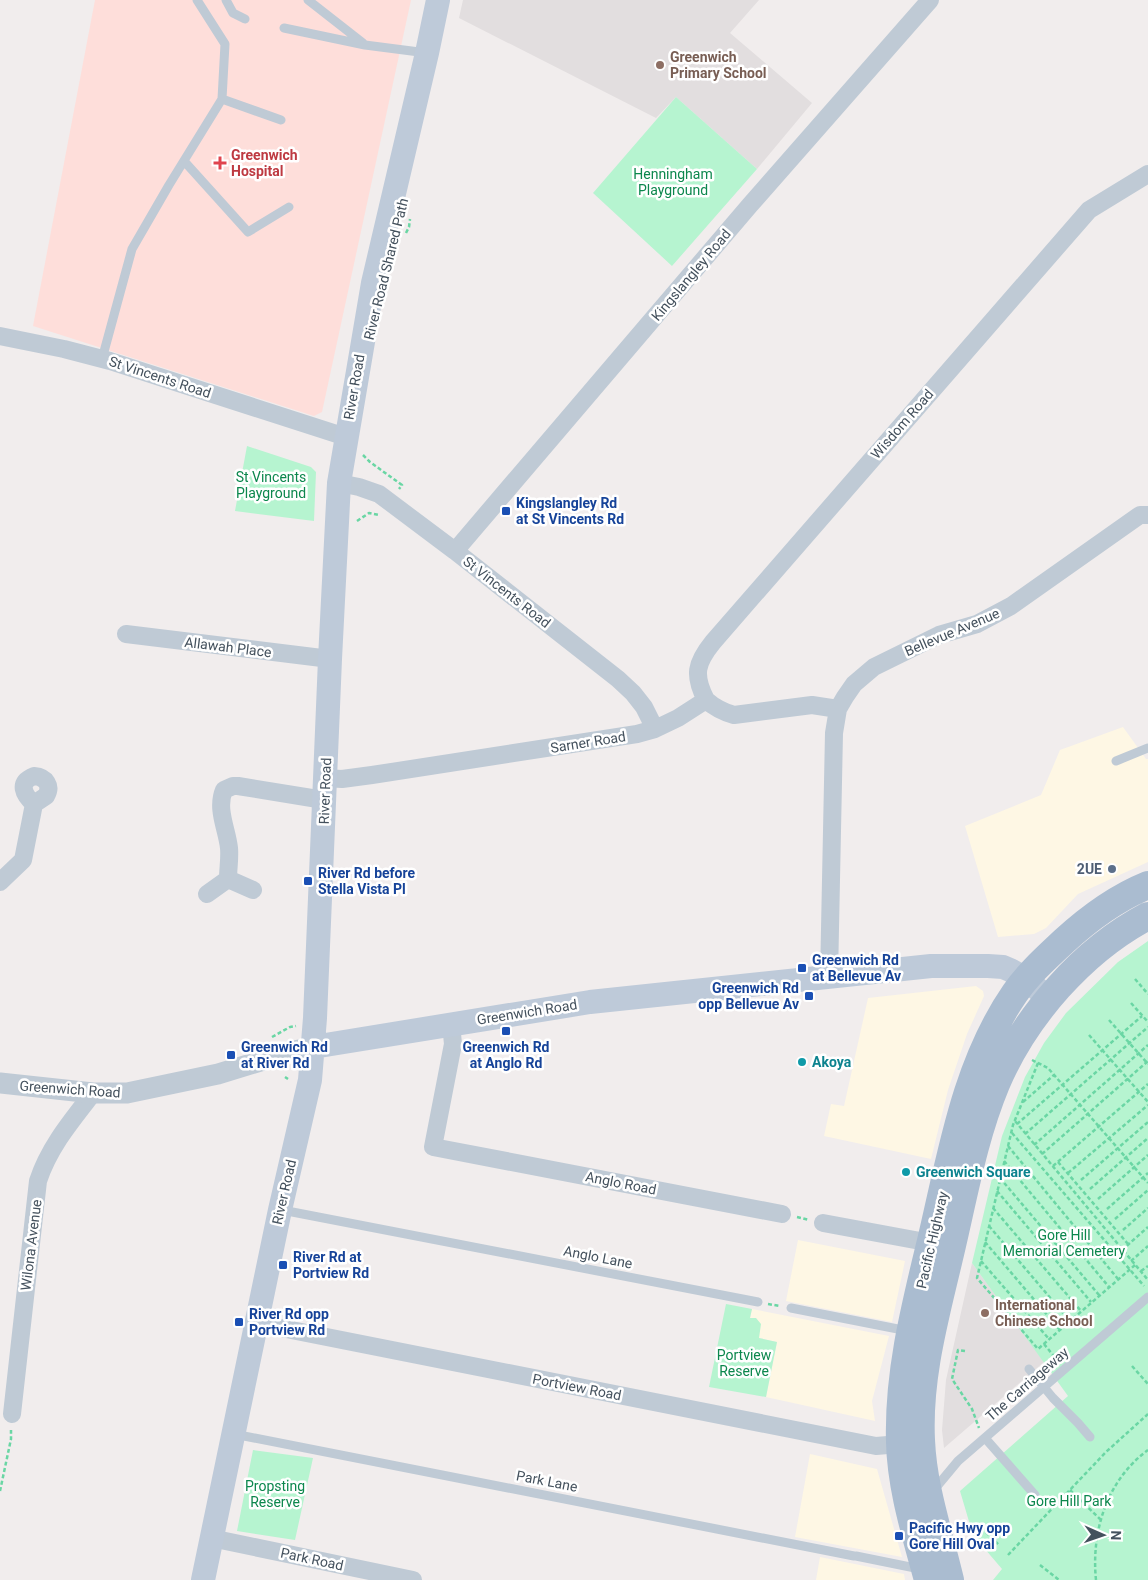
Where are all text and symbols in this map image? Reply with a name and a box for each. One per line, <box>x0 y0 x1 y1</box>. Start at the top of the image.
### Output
place label: Greenwich Primary School <box>670 49 767 81</box>
marker: Greenwich Primary School <box>654 59 666 71</box>
place label: Greenwich Hospital <box>231 147 298 179</box>
marker: Greenwich Hospital <box>213 156 227 170</box>
park label: Henningham Playground <box>633 166 713 198</box>
street label: River Road Shared Path <box>361 196 411 342</box>
street label: Kingslangley Road <box>648 226 734 324</box>
street label: St Vincents Road <box>107 353 213 401</box>
street label: River Road <box>340 353 368 421</box>
street label: Wisdom Road <box>867 386 937 462</box>
park label: St Vincents Playground <box>236 469 306 501</box>
place label: Kingslangley Rd at St Vincents Rd <box>516 495 624 527</box>
marker: Kingslangley Rd at St Vincents Rd <box>500 505 512 517</box>
street label: St Vincents Road <box>460 553 554 631</box>
street label: Bellevue Avenue <box>902 605 1002 659</box>
street label: Allawah Place <box>184 634 272 660</box>
street label: Sarner Road <box>549 728 627 756</box>
street label: River Road <box>316 757 334 825</box>
place label: 2UE <box>1077 861 1102 877</box>
marker: 2UE <box>1106 863 1118 875</box>
place label: River Rd before Stella Vista Pl <box>318 865 416 897</box>
marker: River Rd before Stella Vista Pl <box>302 875 314 887</box>
place label: Greenwich Rd at Bellevue Av <box>812 952 901 984</box>
marker: Greenwich Rd at Bellevue Av <box>796 962 808 974</box>
place label: Greenwich Rd opp Bellevue Av <box>698 980 799 1012</box>
marker: Greenwich Rd opp Bellevue Av <box>803 990 815 1002</box>
street label: Greenwich Road <box>476 996 578 1028</box>
marker: Greenwich Rd at Anglo Rd <box>500 1025 512 1037</box>
place label: Greenwich Rd at River Rd <box>241 1039 328 1071</box>
place label: Greenwich Rd at Anglo Rd <box>463 1039 550 1071</box>
marker: Greenwich Rd at River Rd <box>225 1049 237 1061</box>
place label: Akoya <box>812 1054 852 1070</box>
marker: Akoya <box>796 1056 808 1068</box>
street label: Greenwich Road <box>19 1077 121 1101</box>
street label: River Road <box>269 1158 299 1226</box>
place label: Greenwich Square <box>916 1164 1031 1180</box>
marker: Greenwich Square <box>900 1166 912 1178</box>
street label: Anglo Road <box>584 1168 658 1198</box>
street label: Pacific Highway <box>913 1189 951 1290</box>
street label: Wilona Avenue <box>17 1198 45 1292</box>
park label: Gore Hill Memorial Cemetery <box>1003 1227 1126 1259</box>
street label: Anglo Lane <box>562 1242 634 1272</box>
place label: River Rd at Portview Rd <box>293 1249 369 1281</box>
marker: River Rd at Portview Rd <box>277 1259 289 1271</box>
place label: International Chinese School <box>995 1297 1093 1329</box>
place label: River Rd opp Portview Rd <box>249 1306 329 1338</box>
marker: International Chinese School <box>979 1307 991 1319</box>
marker: River Rd opp Portview Rd <box>233 1316 245 1328</box>
street label: The Carriageway <box>982 1344 1072 1424</box>
park label: Portview Reserve <box>717 1347 772 1379</box>
street label: Portview Road <box>531 1371 623 1403</box>
street label: Park Lane <box>515 1467 579 1495</box>
park label: Propsting Reserve <box>245 1478 305 1510</box>
park label: Gore Hill Park <box>1027 1493 1112 1509</box>
north arrow <box>1078 1510 1128 1560</box>
place label: Pacific Hwy opp Gore Hill Oval <box>909 1520 1010 1552</box>
marker: Pacific Hwy opp Gore Hill Oval <box>893 1530 905 1542</box>
text: N <box>1108 1530 1124 1541</box>
street label: Park Road <box>279 1545 345 1573</box>

